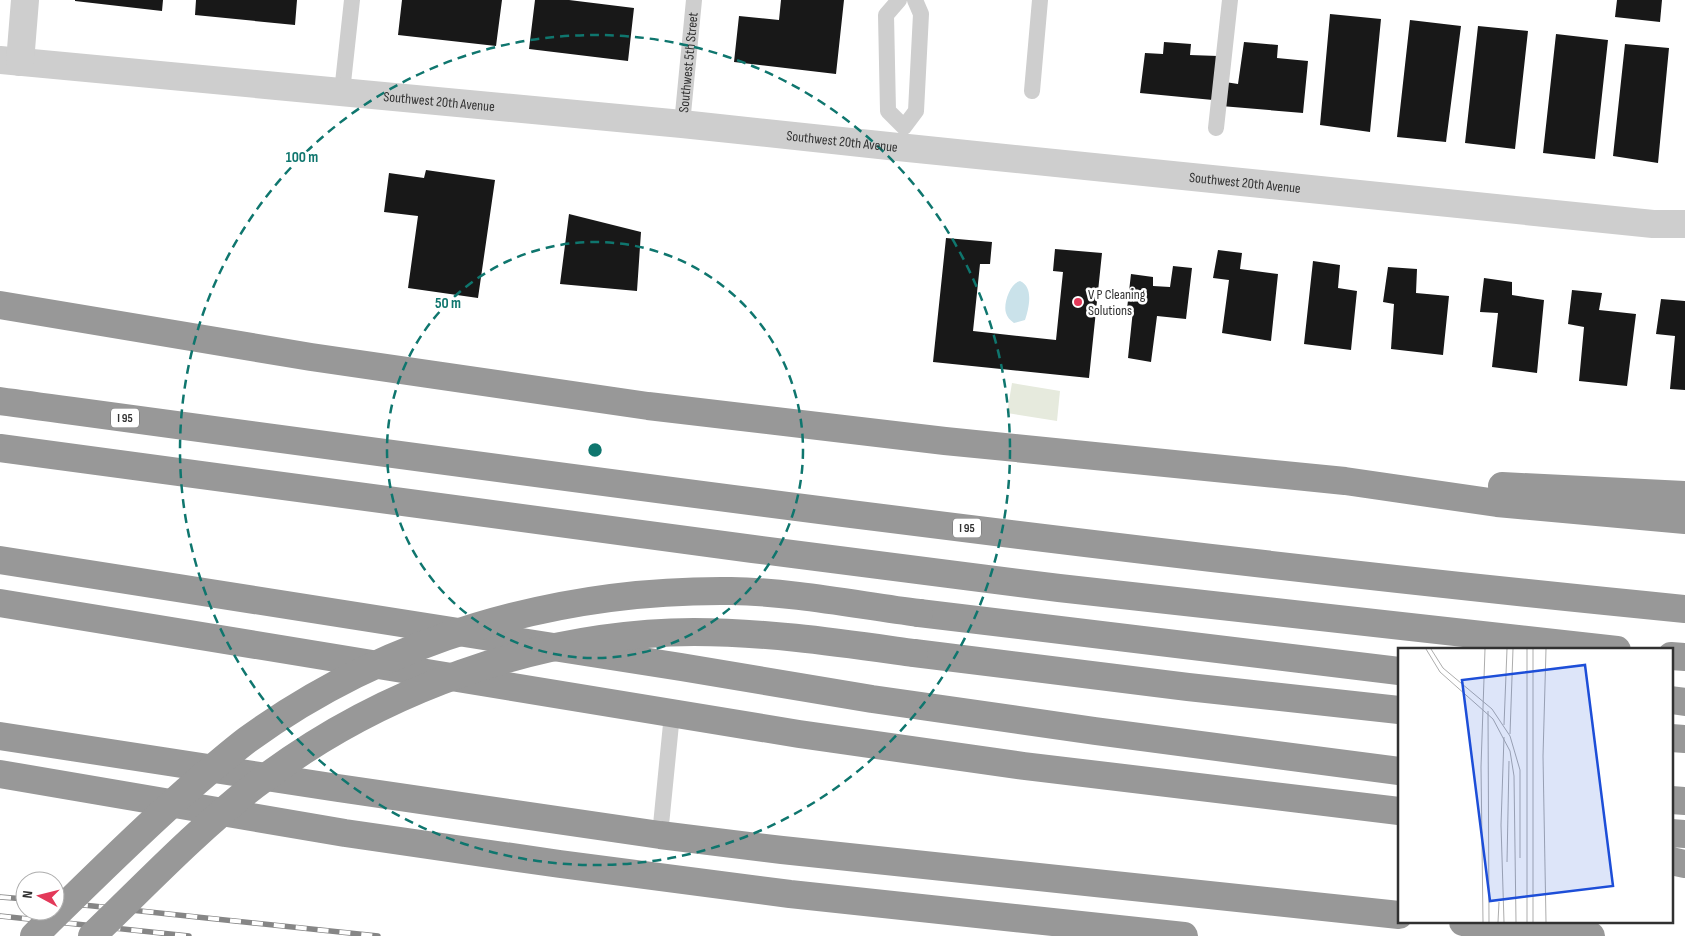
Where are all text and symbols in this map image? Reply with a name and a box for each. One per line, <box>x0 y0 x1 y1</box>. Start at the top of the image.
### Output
street label: Southwest 5th Street <box>675 11 702 113</box>
street label: Southwest 20th Avenue <box>383 88 495 115</box>
street label: Southwest 20th Avenue <box>786 127 899 156</box>
text: 100 m <box>286 148 318 167</box>
street label: Southwest 20th Avenue <box>1188 169 1301 197</box>
place label: V P Cleaning Solutions <box>1088 286 1146 319</box>
text: 50 m <box>435 294 461 313</box>
marker: V P Cleaning Solutions <box>1072 296 1084 308</box>
road number: I 95 <box>111 408 139 428</box>
centre of rings <box>586 441 604 459</box>
road number: I 95 <box>953 518 981 538</box>
inset map <box>1398 648 1672 924</box>
north arrow <box>15 871 65 921</box>
text: N <box>19 890 36 899</box>

